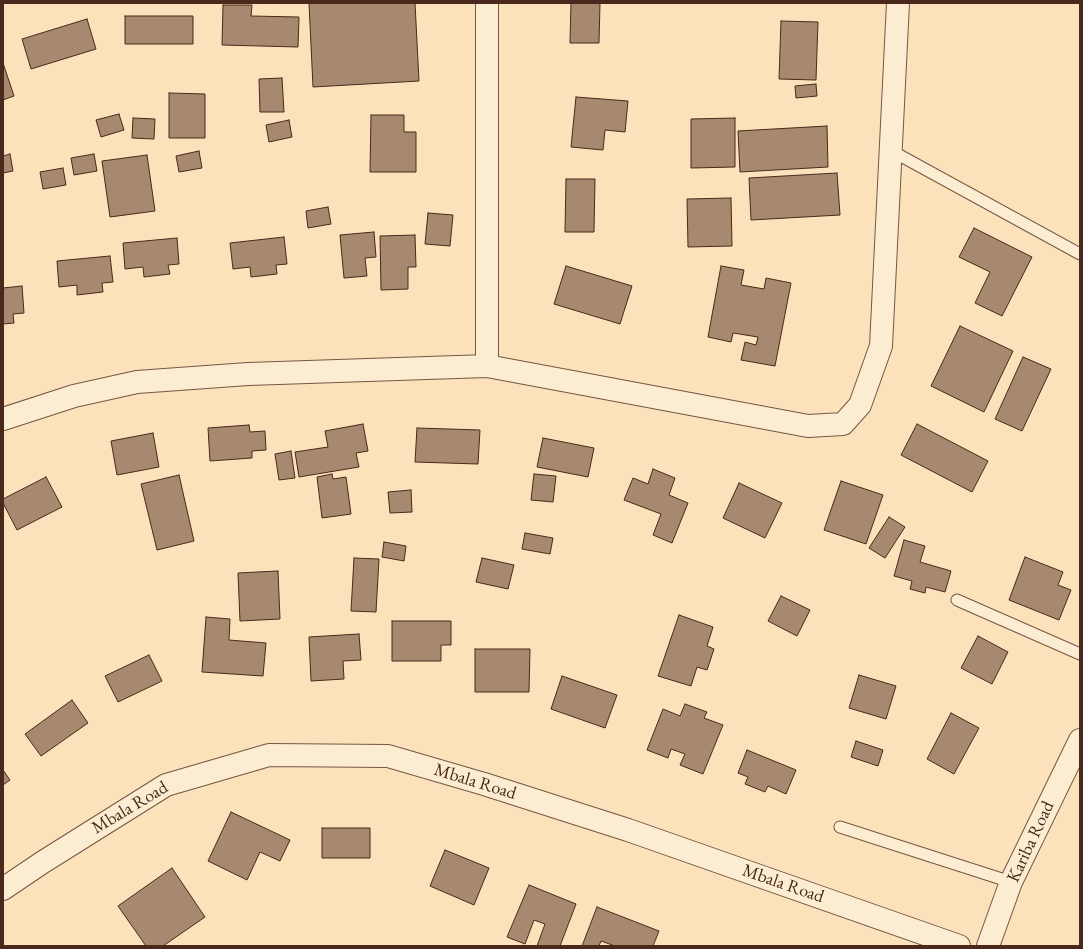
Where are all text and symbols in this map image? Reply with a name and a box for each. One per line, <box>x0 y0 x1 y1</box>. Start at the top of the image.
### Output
street label: Mbala Road <box>431 759 519 805</box>
street label: Mbala Road <box>88 777 172 839</box>
street label: Kariba Road <box>1003 798 1059 886</box>
street label: Mbala Road <box>739 860 827 908</box>

